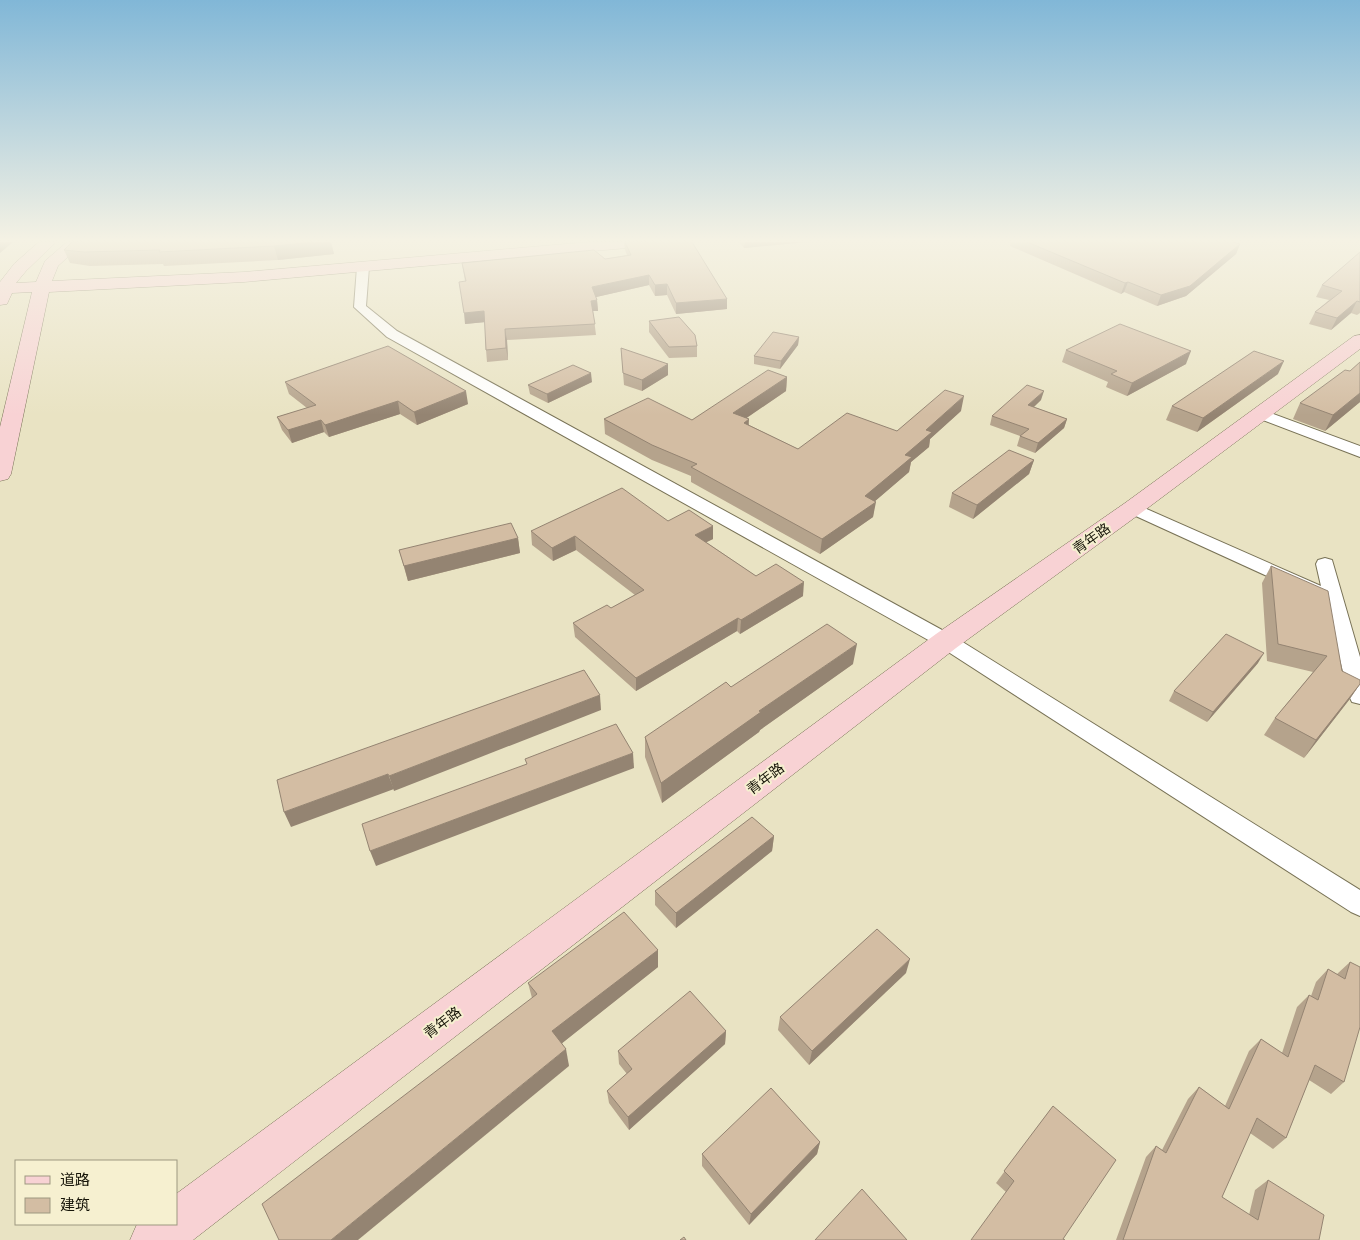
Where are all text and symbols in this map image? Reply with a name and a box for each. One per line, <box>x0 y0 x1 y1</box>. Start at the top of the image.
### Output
street label: 青年路 <box>1068 518 1114 558</box>
street label: 青年路 <box>743 758 787 798</box>
street label: 青年路 <box>420 1002 464 1042</box>
legend <box>15 1160 178 1225</box>
text: 道路 <box>60 1169 90 1189</box>
text: 建筑 <box>60 1194 90 1214</box>

